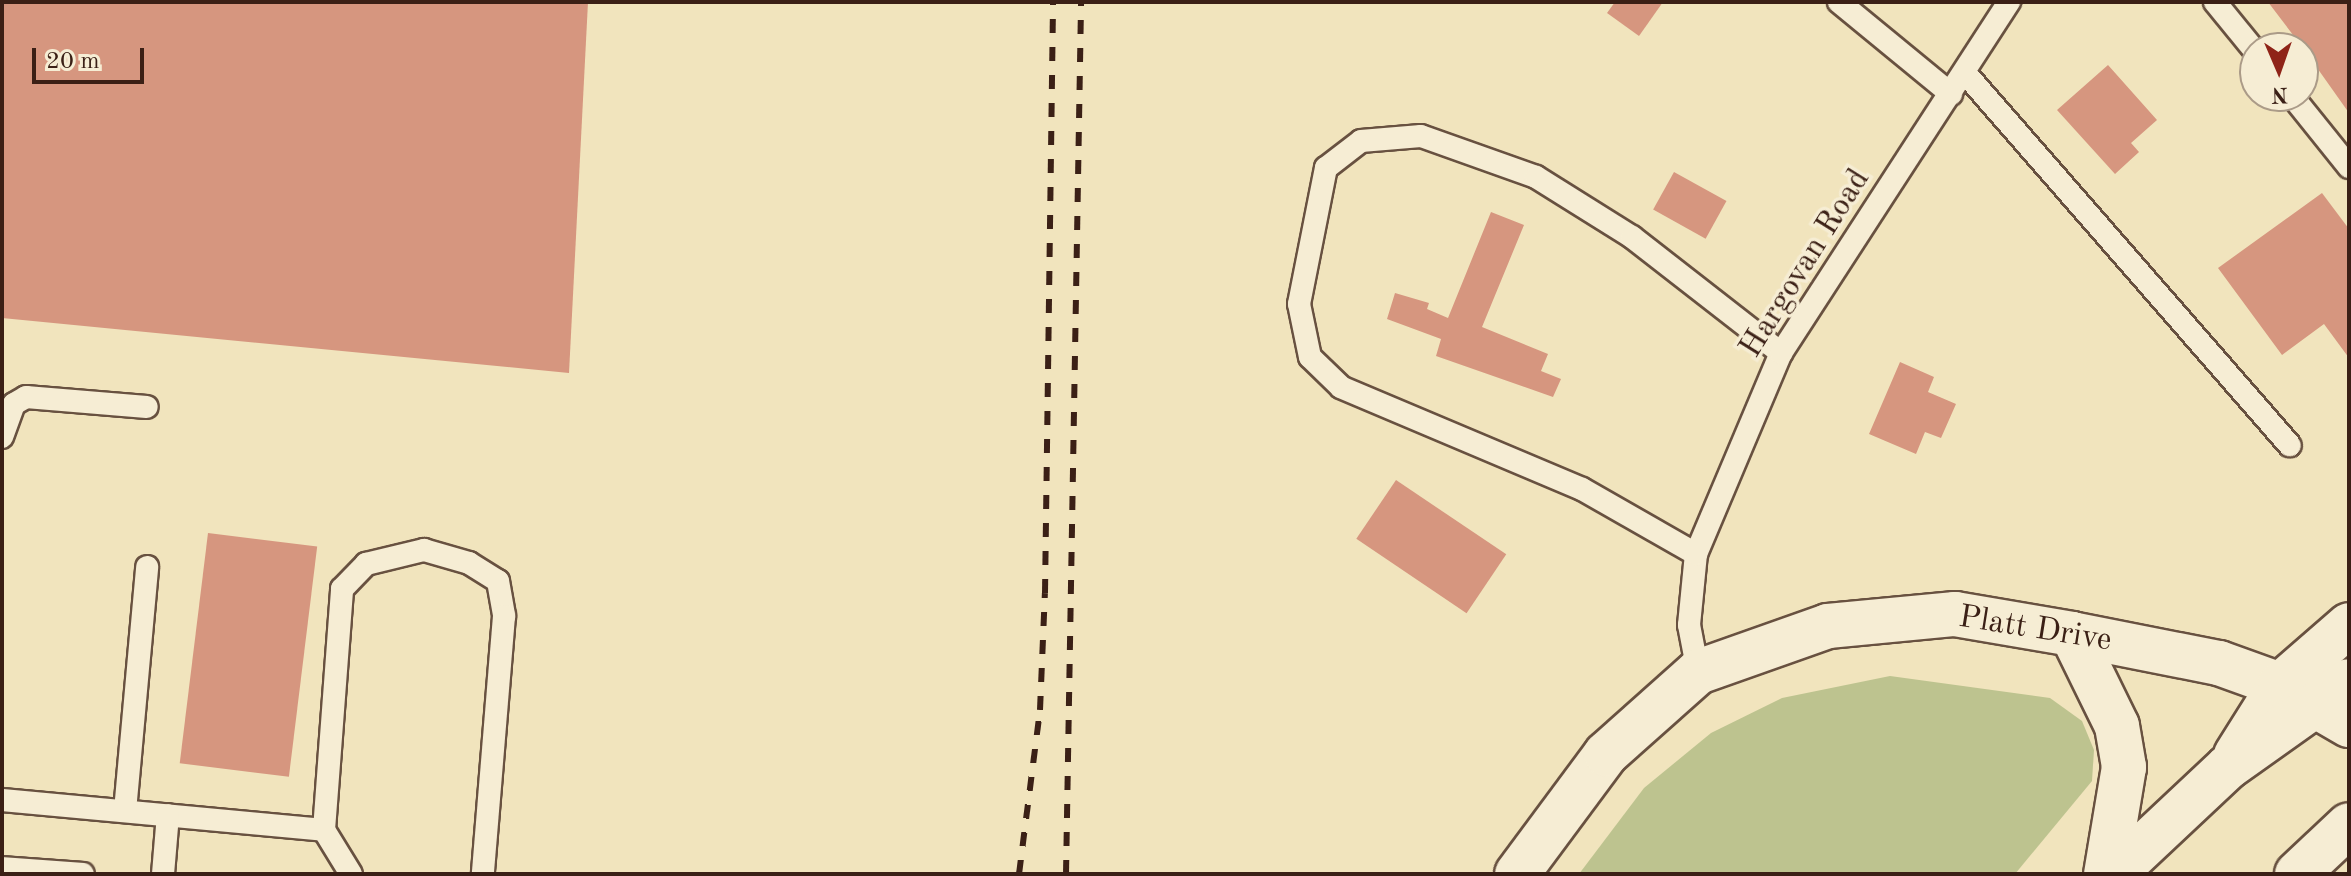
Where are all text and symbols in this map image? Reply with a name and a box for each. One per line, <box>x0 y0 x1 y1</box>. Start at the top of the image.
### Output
scale bar <box>36 32 148 82</box>
north arrow <box>2239 32 2319 112</box>
text: 20 m <box>46 50 100 74</box>
text: N <box>2271 83 2289 105</box>
street label: Hargovan Road <box>1733 163 1879 365</box>
street label: Platt Drive <box>1956 599 2114 661</box>

